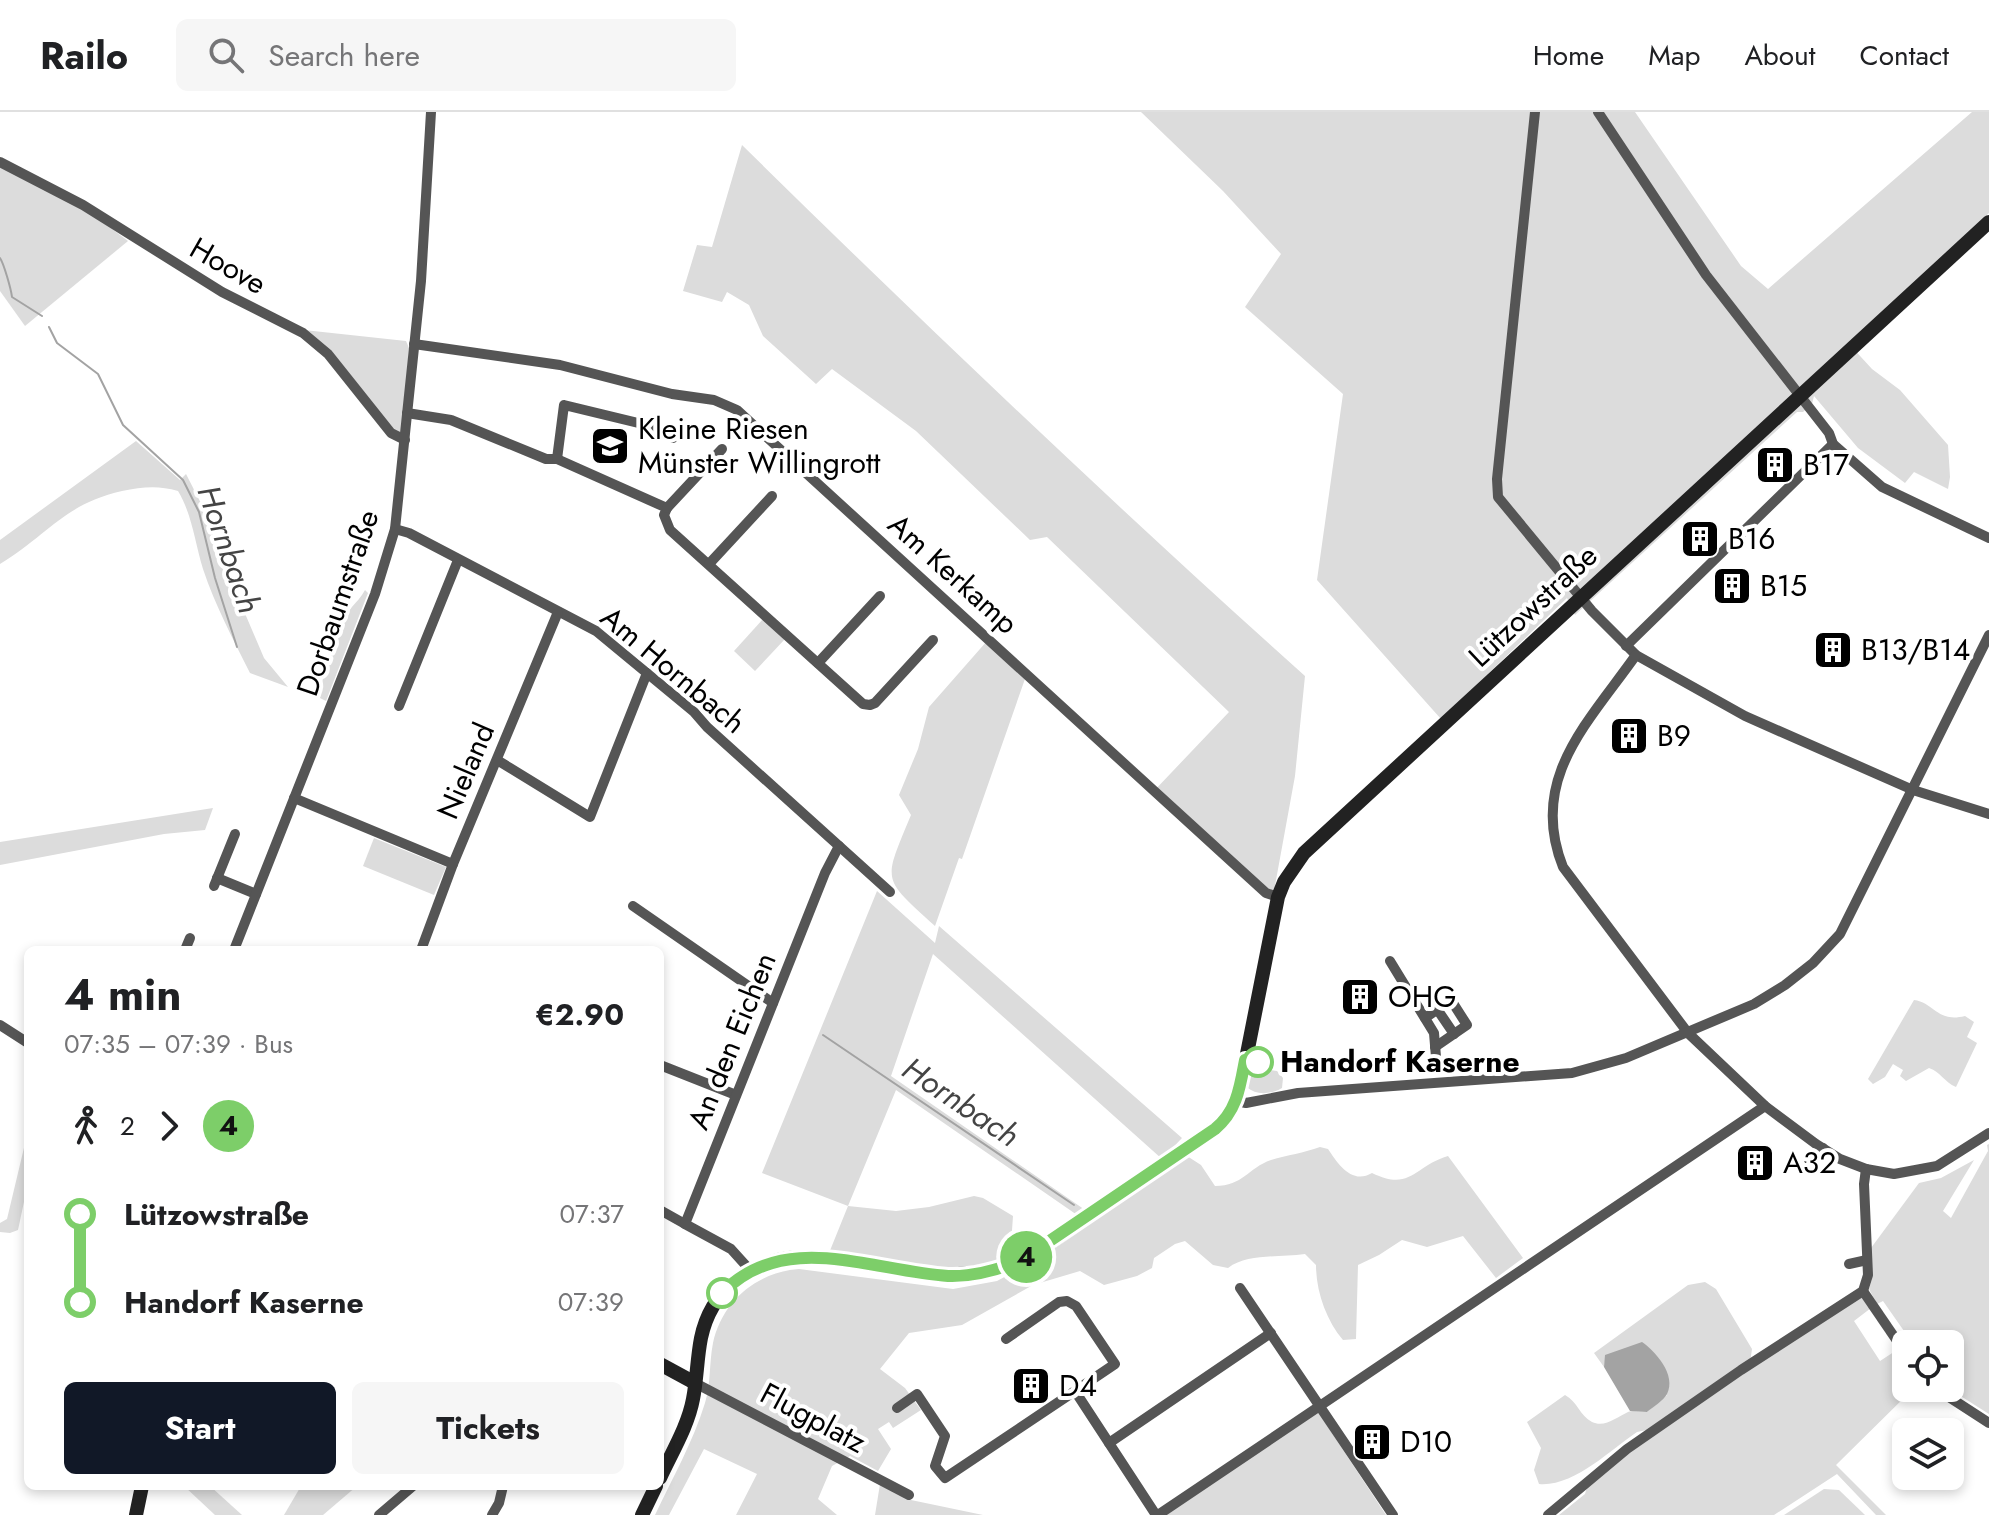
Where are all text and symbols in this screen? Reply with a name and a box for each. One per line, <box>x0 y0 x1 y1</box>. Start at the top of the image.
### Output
search box <box>176 19 736 91</box>
text: Railo <box>40 28 128 83</box>
icon: search <box>204 33 248 77</box>
text: Search here <box>268 34 420 77</box>
text: Home <box>1533 35 1604 76</box>
text: Map <box>1648 35 1700 76</box>
text: About <box>1744 35 1816 76</box>
text: Contact <box>1860 35 1949 76</box>
street label: Hoove <box>182 226 274 305</box>
place label: Kleine Riesen Münster Willingrott <box>638 407 881 484</box>
school or university icon: Kleine Riesen Münster Willingrott <box>589 425 631 467</box>
place label: B17 <box>1803 443 1849 486</box>
building icon: B17 <box>1754 444 1796 486</box>
water label: Hornbach <box>186 479 272 619</box>
street label: Am Kerkamp <box>879 503 1028 644</box>
street label: Dorbaumstraße <box>286 504 389 702</box>
place label: B16 <box>1728 517 1776 560</box>
building icon: B16 <box>1679 518 1721 560</box>
street label: Lützowstraße <box>1459 534 1607 677</box>
place label: B15 <box>1760 564 1807 607</box>
building icon: B15 <box>1711 565 1753 607</box>
street label: Am Hornbach <box>591 596 755 743</box>
place label: B13/B14 <box>1861 628 1970 671</box>
building icon: B13/B14 <box>1812 629 1854 671</box>
place label: B9 <box>1657 714 1691 757</box>
building icon: B9 <box>1608 715 1650 757</box>
street label: Nieland <box>426 716 505 826</box>
street label: An den Eichen <box>676 946 787 1136</box>
text: 4 min <box>64 963 181 1027</box>
place label: OHG <box>1388 975 1456 1018</box>
building icon: OHG <box>1339 976 1381 1018</box>
text: €2.90 <box>535 993 624 1036</box>
text: 07:35 – 07:39 · Bus <box>64 1025 293 1063</box>
place label: Handorf Kaserne <box>1280 1040 1520 1083</box>
water label: Hornbach <box>893 1046 1029 1158</box>
marker: Handorf Kaserne <box>1243 1047 1273 1077</box>
icon: walk <box>64 1104 108 1148</box>
icon: forward <box>147 1104 191 1148</box>
text: 4 <box>219 1105 238 1146</box>
text: 2 <box>120 1107 135 1145</box>
place label: A32 <box>1783 1141 1836 1184</box>
building icon: A32 <box>1734 1142 1776 1184</box>
text: Lützowstraße <box>124 1193 309 1236</box>
text: 07:37 <box>559 1195 624 1233</box>
line badge: 4 <box>1000 1231 1052 1283</box>
text: 4 <box>1016 1236 1036 1277</box>
unlabelled marker <box>707 1278 737 1308</box>
text: Handorf Kaserne <box>124 1281 364 1324</box>
text: 07:39 <box>558 1283 624 1321</box>
map controls <box>1892 1330 1964 1490</box>
button: locate <box>1892 1330 1964 1402</box>
place label: D4 <box>1059 1364 1097 1407</box>
building icon: D4 <box>1010 1365 1052 1407</box>
street label: Flugplatz <box>753 1372 874 1463</box>
button: Start <box>64 1382 336 1474</box>
button: Tickets <box>352 1382 624 1474</box>
button: layers <box>1892 1418 1964 1490</box>
place label: D10 <box>1400 1420 1452 1463</box>
building icon: D10 <box>1351 1421 1393 1463</box>

